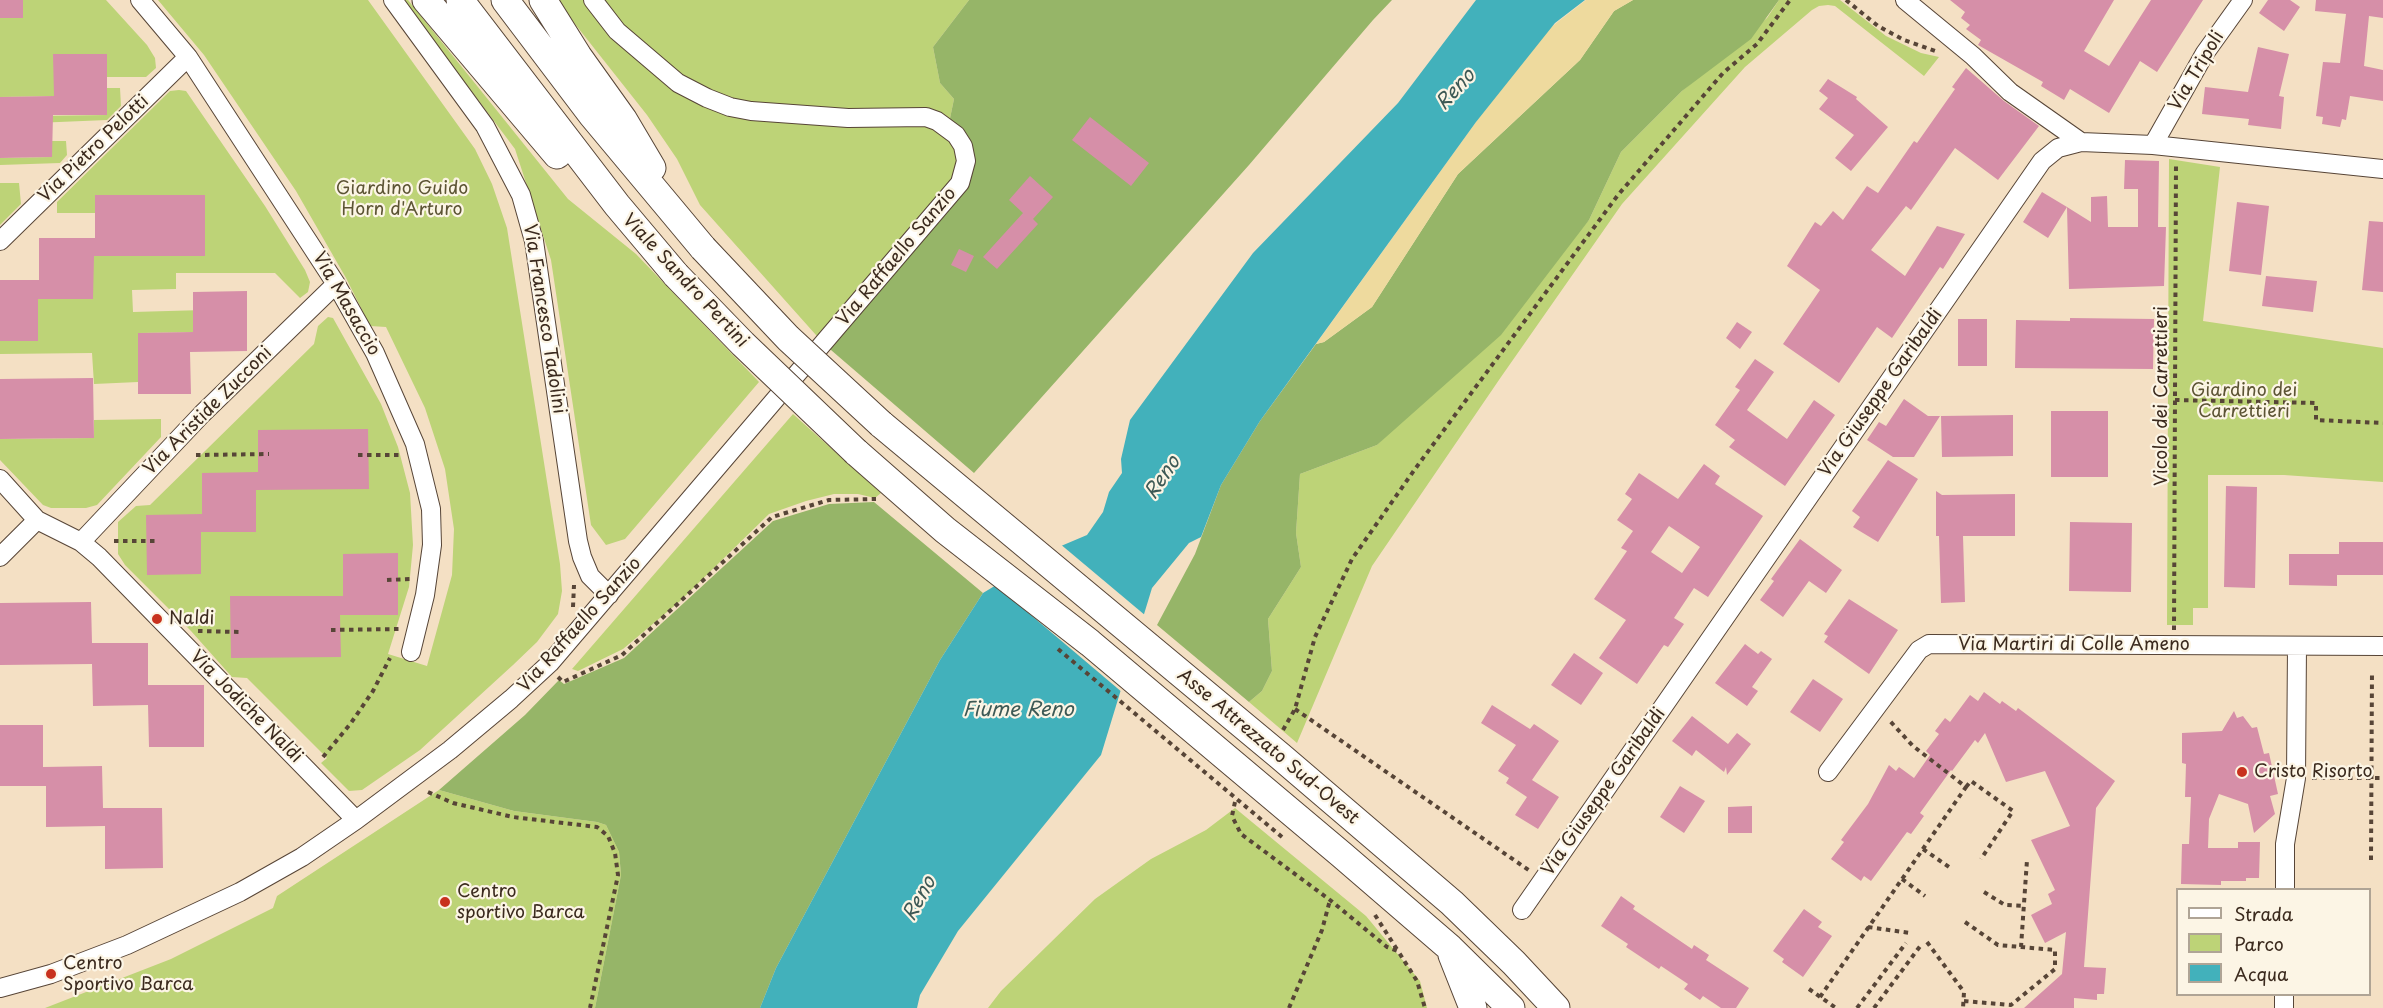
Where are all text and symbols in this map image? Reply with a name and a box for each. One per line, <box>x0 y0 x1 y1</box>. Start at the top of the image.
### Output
street label: Via Tripoli <box>2165 27 2229 115</box>
water label: Reno <box>1431 64 1481 116</box>
street label: Via Pietro Pelotti <box>34 91 154 207</box>
park label: Giardino Guido Horn d'Arturo <box>336 178 468 220</box>
street label: Via Raffaello Sanzio <box>833 183 961 331</box>
street label: Viale Sandro Pertini <box>617 210 753 352</box>
street label: Via Francesco Tadolini <box>518 222 570 416</box>
street label: Via Masaccio <box>308 248 384 360</box>
street label: Via Giuseppe Garibaldi <box>1815 305 1947 481</box>
street label: Vicolo dei Carrettieri <box>2151 306 2173 486</box>
street label: Via Aristide Zucconi <box>139 342 277 480</box>
park label: Giardino dei Carrettieri <box>2191 380 2297 422</box>
water label: Reno <box>1140 452 1186 504</box>
street label: Via Raffaello Sanzio <box>514 553 646 697</box>
place label: Naldi <box>169 608 215 630</box>
marker: Naldi <box>150 612 164 626</box>
street label: Via Martiri di Colle Ameno <box>1958 634 2190 656</box>
street label: Via Jodiche Naldi <box>185 646 307 768</box>
street label: Asse Attrezzato Sud-Ovest <box>1173 665 1363 829</box>
water label: Fiume Reno <box>963 698 1073 722</box>
street label: Via Giuseppe Garibaldi <box>1538 704 1670 880</box>
place label: Cristo Risorto <box>2254 761 2373 783</box>
marker: Cristo Risorto <box>2235 765 2249 779</box>
water label: Reno <box>898 873 942 925</box>
place label: Centro sportivo Barca <box>457 881 585 924</box>
legend <box>2176 888 2371 996</box>
marker: Centro sportivo Barca <box>438 895 452 909</box>
text: Strada <box>2234 900 2293 927</box>
text: Parco <box>2234 930 2284 957</box>
place label: Centro Sportivo Barca <box>63 953 193 996</box>
text: Acqua <box>2234 960 2288 987</box>
marker: Centro Sportivo Barca <box>44 967 58 981</box>

